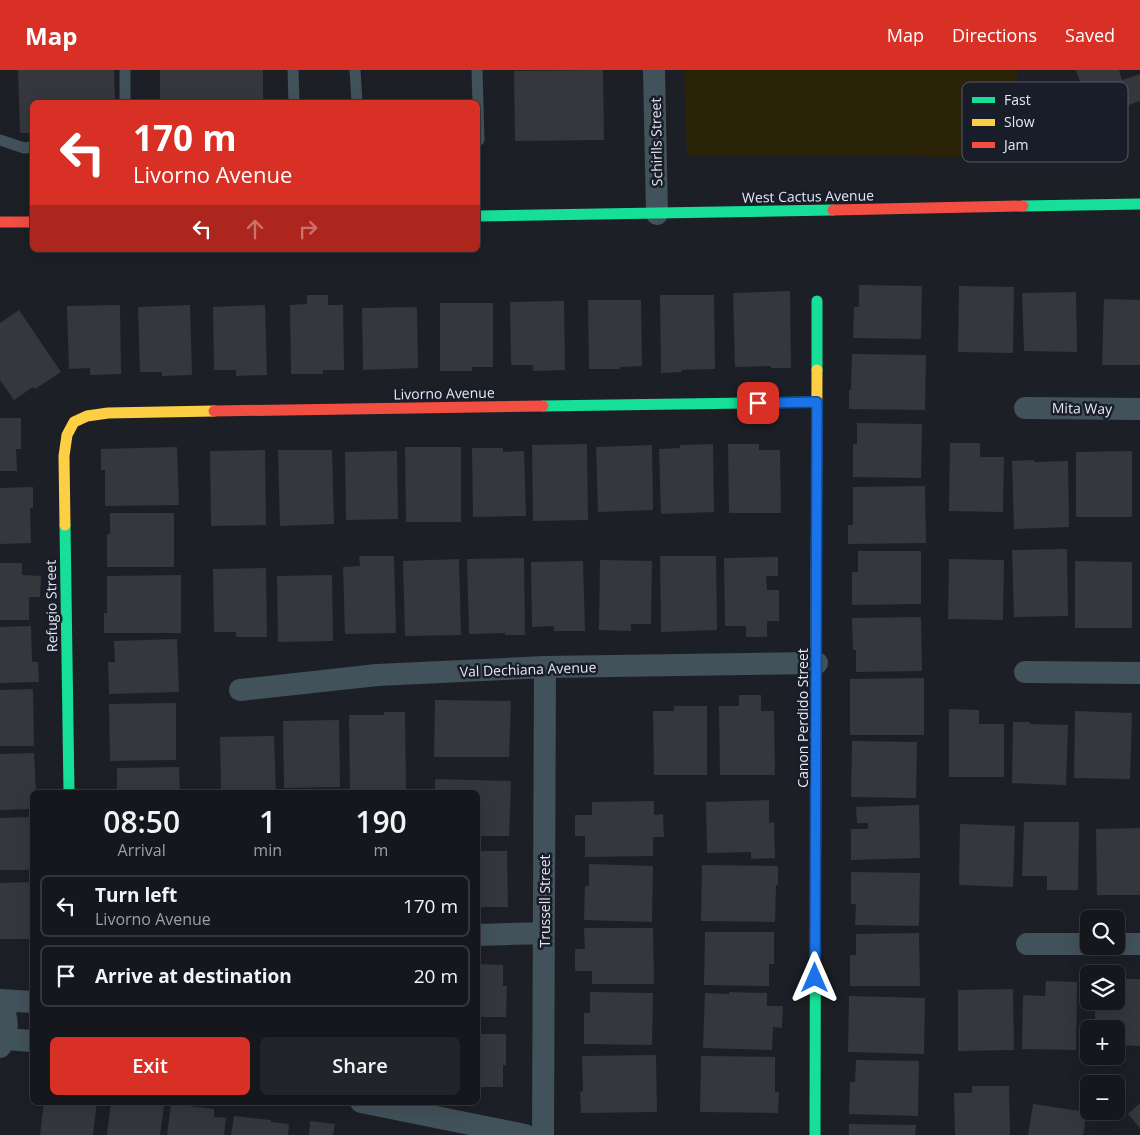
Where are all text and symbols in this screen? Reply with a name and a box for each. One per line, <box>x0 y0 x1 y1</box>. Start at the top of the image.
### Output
text: Map <box>25 19 77 52</box>
text: Map <box>887 23 924 47</box>
text: Directions <box>952 23 1037 47</box>
text: Saved <box>1065 23 1115 47</box>
legend <box>962 82 1128 162</box>
text: Fast <box>1004 90 1031 109</box>
street label: Schirlls Street <box>646 97 666 187</box>
text: Slow <box>1004 112 1035 131</box>
text: 170 m <box>133 114 237 161</box>
icon: left <box>50 120 115 185</box>
text: Jam <box>1002 135 1029 154</box>
text: Livorno Avenue <box>133 159 292 189</box>
street label: West Cactus Avenue <box>742 185 874 207</box>
icon: left <box>188 215 216 243</box>
icon: ahead <box>241 215 269 243</box>
icon: right <box>294 215 322 243</box>
pin <box>737 382 779 424</box>
street label: Livorno Avenue <box>393 383 495 403</box>
icon: arrive <box>744 389 772 417</box>
street label: Mita Way <box>1052 398 1113 418</box>
street label: Refugio Street <box>41 560 61 652</box>
street label: Canon Perdido Street <box>793 648 812 788</box>
street label: Val Dechiana Avenue <box>459 657 597 681</box>
text: 08:50 <box>103 801 180 842</box>
text: 1 <box>259 801 276 842</box>
text: 190 <box>355 801 407 842</box>
text: Arrival <box>118 839 166 861</box>
text: min <box>253 839 282 861</box>
text: m <box>374 839 388 861</box>
street label: Trussell Street <box>535 854 554 948</box>
text: Turn left <box>95 882 177 908</box>
icon: left <box>52 892 80 920</box>
text: 170 m <box>403 893 458 919</box>
text: Livorno Avenue <box>95 908 211 930</box>
map controls <box>1080 910 1125 1120</box>
button: search <box>1080 910 1125 955</box>
position arrow <box>788 951 840 1003</box>
icon: arrive <box>52 962 80 990</box>
text: Arrive at destination <box>95 963 292 989</box>
text: 20 m <box>414 963 458 989</box>
button: layers <box>1080 965 1125 1010</box>
button: + <box>1080 1020 1125 1065</box>
button: Exit <box>50 1037 250 1095</box>
button: Share <box>260 1037 460 1095</box>
button: − <box>1080 1075 1125 1120</box>

